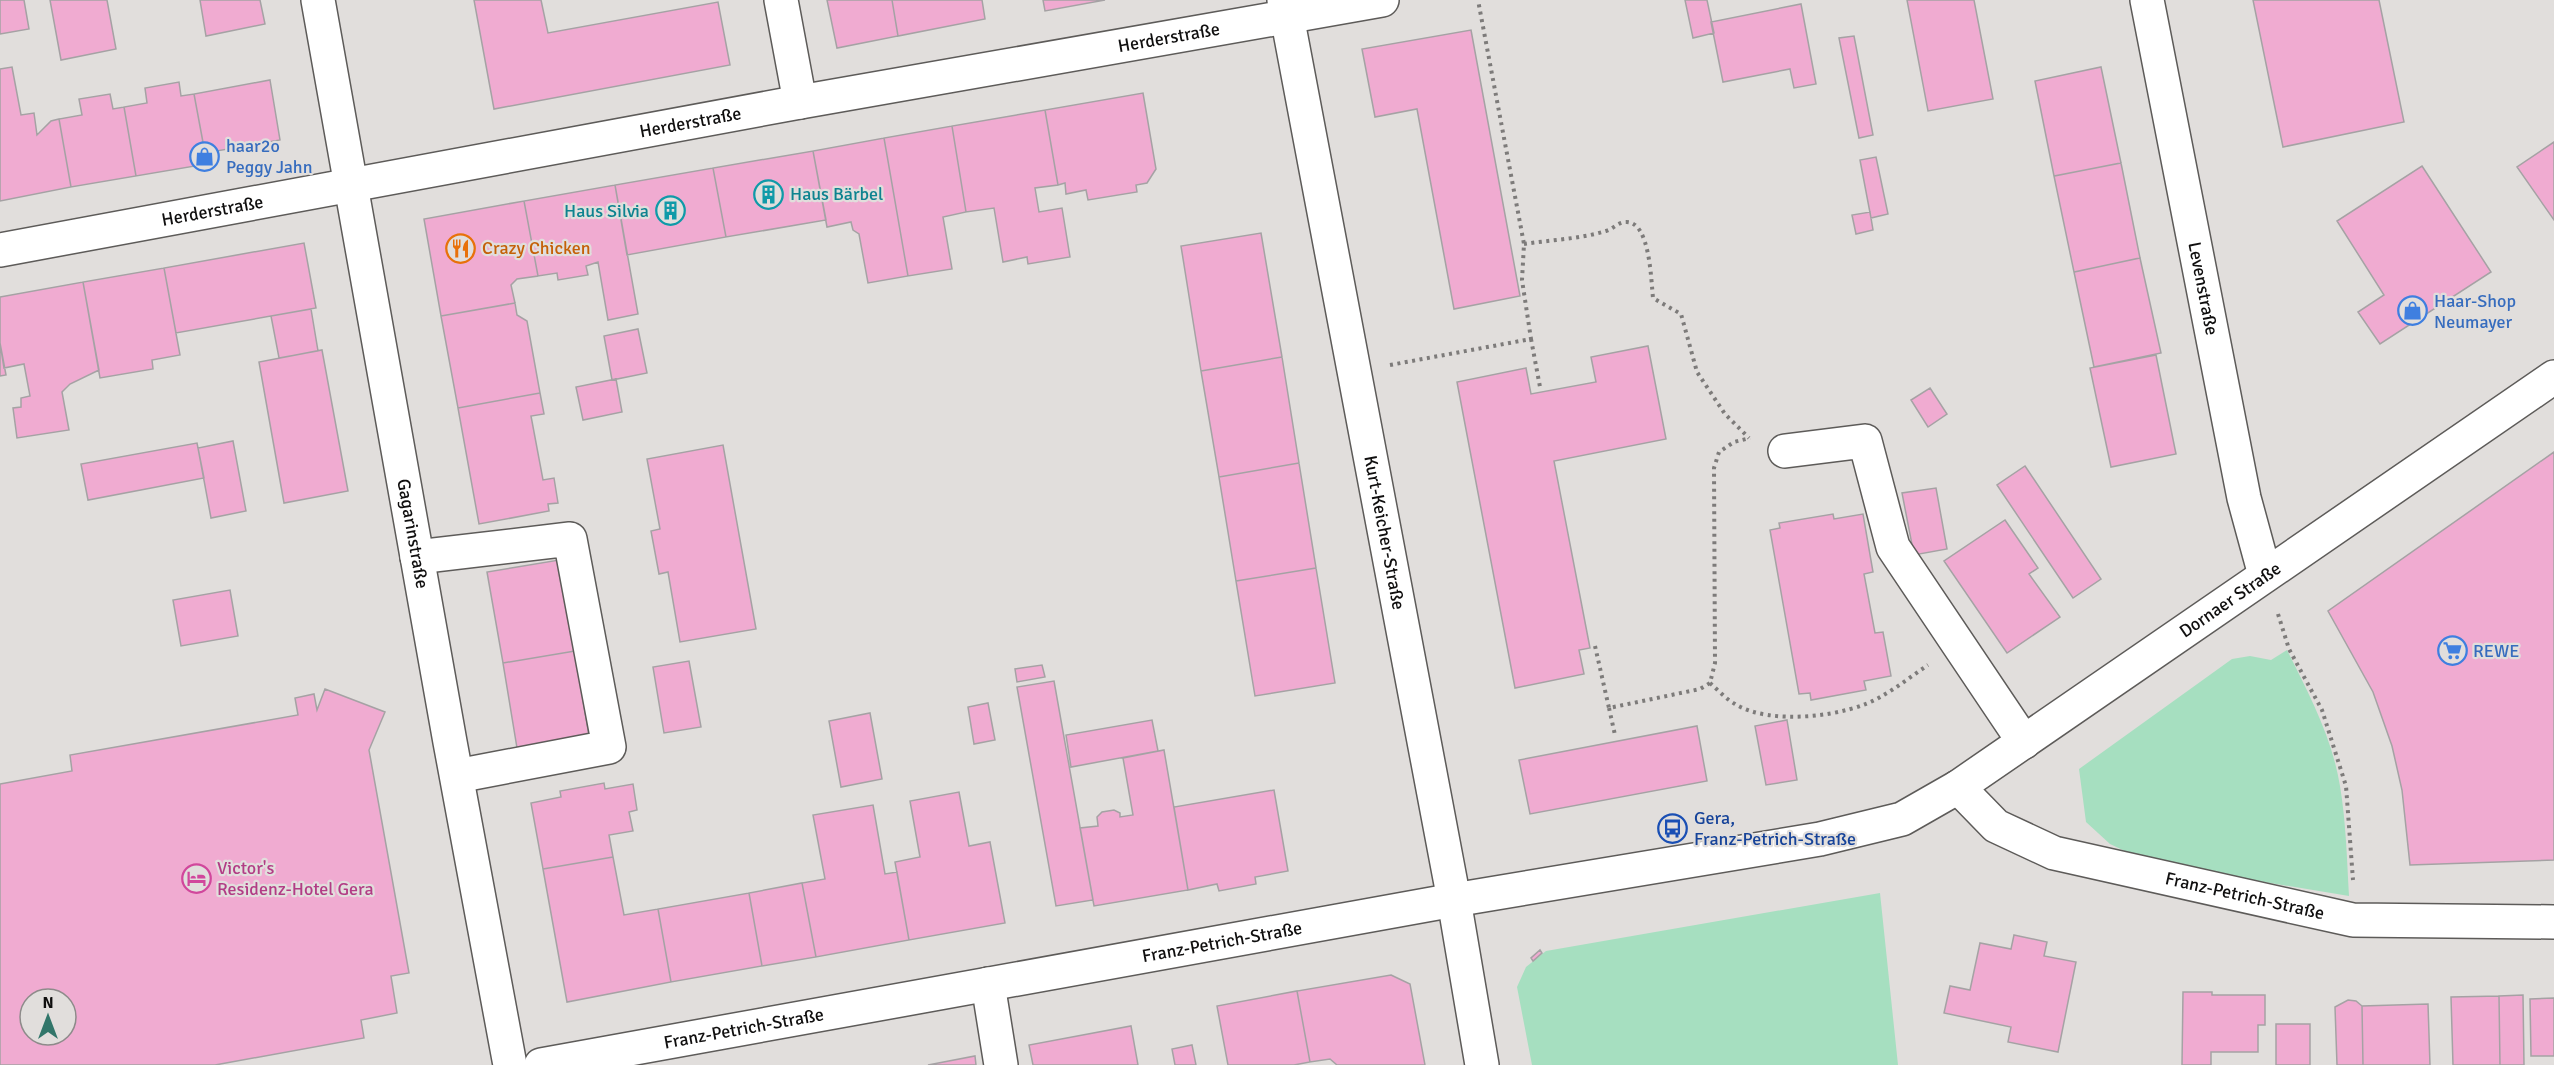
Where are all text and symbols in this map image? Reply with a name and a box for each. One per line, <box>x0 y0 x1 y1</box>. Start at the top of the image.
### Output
street label: Herderstraße <box>1116 18 1221 57</box>
street label: Herderstraße <box>638 102 743 142</box>
place label: haar2o Peggy Jahn <box>226 135 312 178</box>
shop icon: haar2o Peggy Jahn <box>189 140 221 172</box>
building icon: Haus Bärbel <box>753 178 785 210</box>
place label: Haus Bärbel <box>790 183 883 205</box>
street label: Herderstraße <box>160 191 265 231</box>
building icon: Haus Silvia <box>654 195 686 227</box>
place label: Haus Silvia <box>564 200 649 222</box>
restaurant icon: Crazy Chicken <box>445 232 477 264</box>
place label: Crazy Chicken <box>482 237 590 259</box>
street label: Levenstraße <box>2183 240 2223 337</box>
place label: Haar-Shop Neumayer <box>2434 290 2516 333</box>
shop icon: Haar-Shop Neumayer <box>2397 295 2429 327</box>
street label: Kurt-Keicher-Straße <box>1359 454 1410 612</box>
street label: Gagarinstraße <box>392 477 433 590</box>
street label: Dornaer Straße <box>2175 557 2285 642</box>
supermarket icon: REWE <box>2436 635 2468 667</box>
place label: REWE <box>2473 640 2520 662</box>
place label: Gera, Franz-Petrich-Straße <box>1694 807 1856 850</box>
bus stop icon: Gera, Franz-Petrich-Straße <box>1657 812 1689 844</box>
place label: Victor's Residenz-Hotel Gera <box>217 857 374 900</box>
hotel icon: Victor's Residenz-Hotel Gera <box>180 862 212 894</box>
street label: Franz-Petrich-Straße <box>2163 867 2326 924</box>
street label: Franz-Petrich-Straße <box>1140 917 1304 967</box>
north arrow <box>18 987 78 1047</box>
text: N <box>42 993 54 1013</box>
street label: Franz-Petrich-Straße <box>662 1003 826 1054</box>

